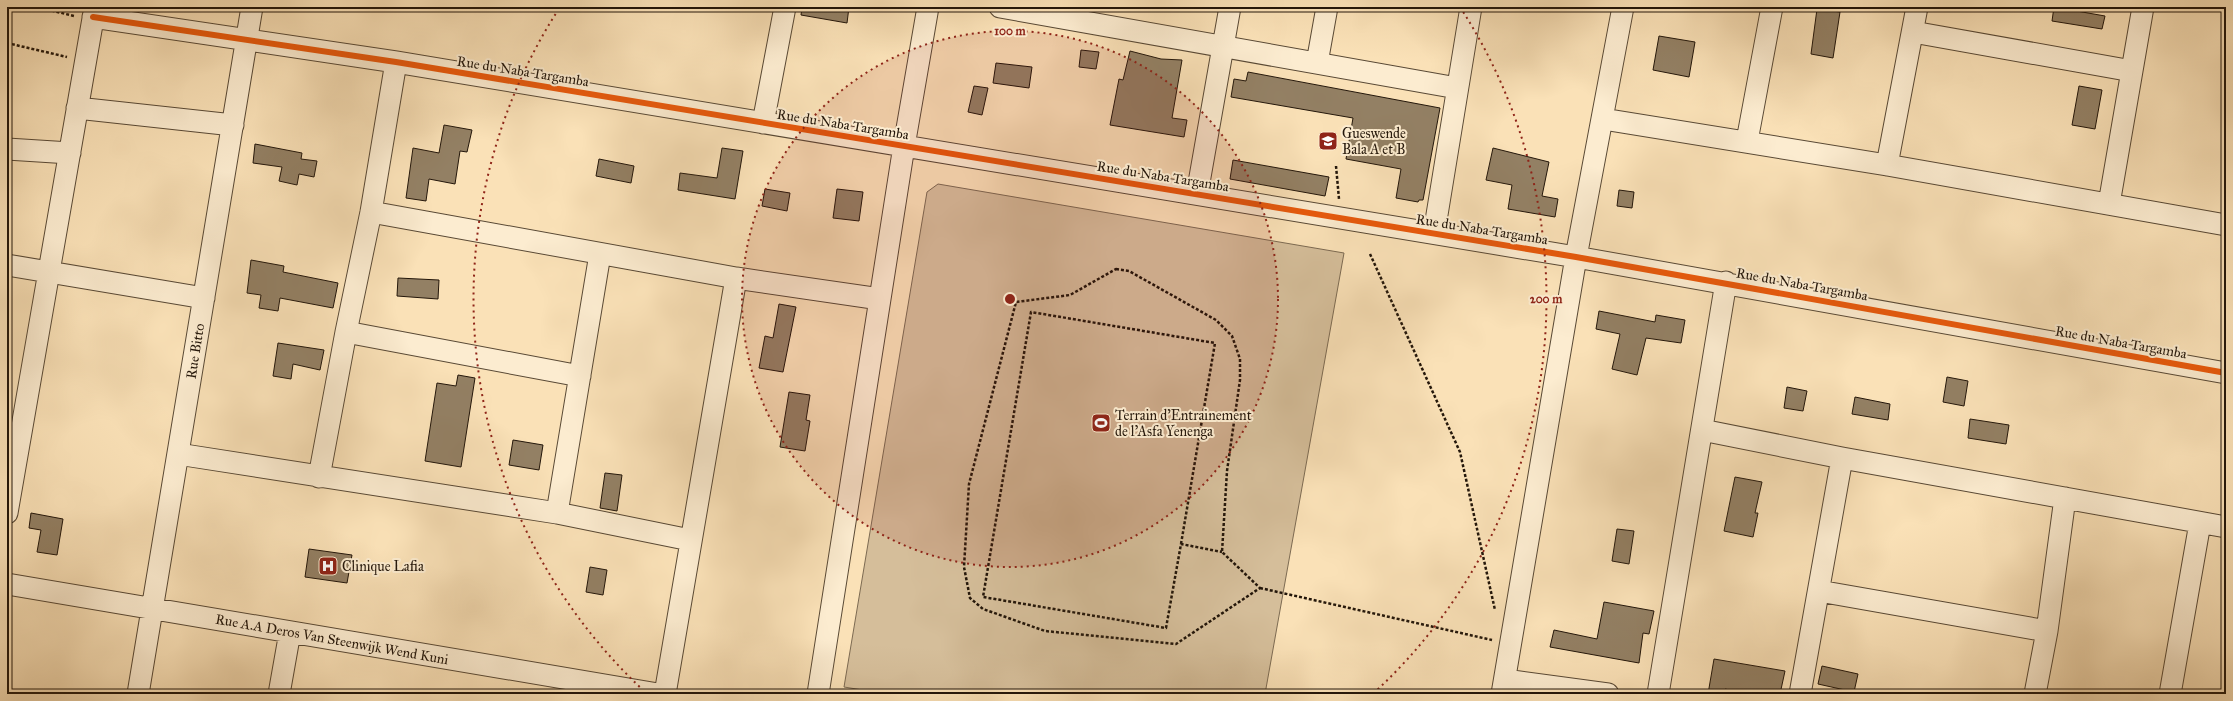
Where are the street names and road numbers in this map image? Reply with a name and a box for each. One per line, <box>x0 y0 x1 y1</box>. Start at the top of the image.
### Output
street label: Rue du Naba Targamba <box>456 53 590 90</box>
street label: Rue du Naba Targamba <box>776 106 910 143</box>
street label: Rue du Naba Targamba <box>1096 158 1230 195</box>
street label: Rue du Naba Targamba <box>1415 211 1549 248</box>
street label: Rue du Naba Targamba <box>1735 265 1869 304</box>
street label: Rue Bitto <box>183 322 208 380</box>
street label: Rue du Naba Targamba <box>2054 323 2188 362</box>
street label: Rue A.A Deros Van Steenwijk Wend Kuni <box>214 611 450 668</box>

